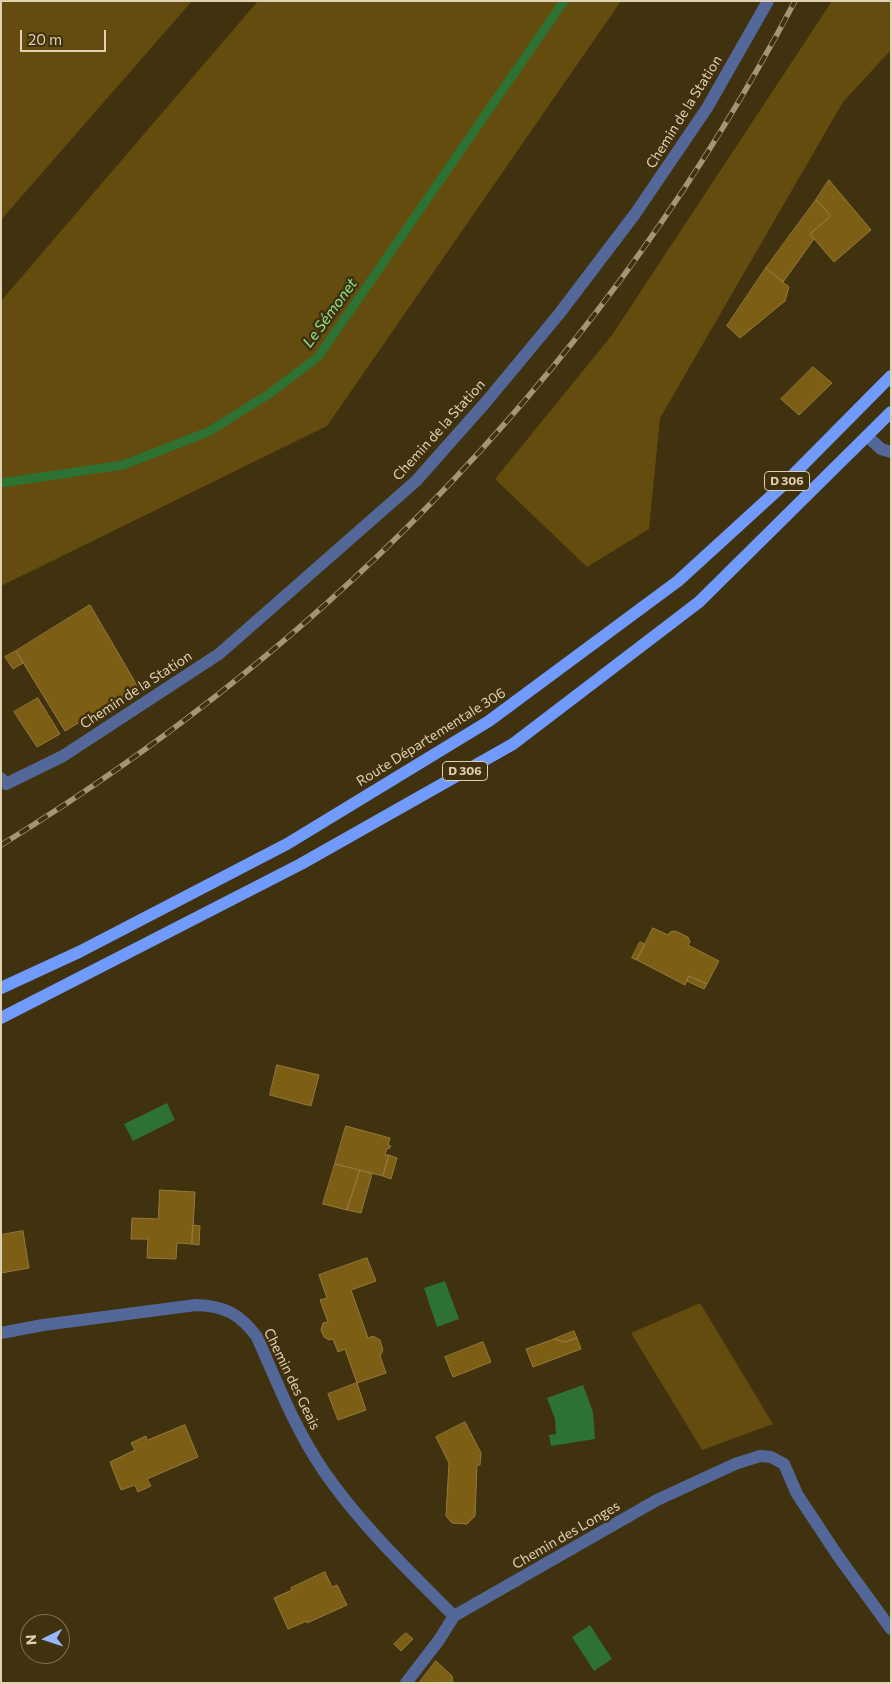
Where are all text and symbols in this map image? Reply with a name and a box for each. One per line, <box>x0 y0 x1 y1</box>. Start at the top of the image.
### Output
scale bar <box>22 20 109 52</box>
text: 20 m <box>28 30 62 48</box>
street label: Chemin de la Station <box>642 52 726 172</box>
water label: Le Sémonet <box>299 275 361 351</box>
street label: Chemin de la Station <box>389 376 489 484</box>
road number: D 306 <box>764 472 810 491</box>
street label: Chemin de la Station <box>77 648 195 732</box>
street label: Route Départementale 306 <box>353 684 509 790</box>
road number: D 306 <box>442 761 488 780</box>
street label: Chemin des Geais <box>260 1325 324 1433</box>
street label: Chemin des Longes <box>509 1497 623 1573</box>
north arrow <box>20 1614 70 1664</box>
text: N <box>22 1634 39 1646</box>

